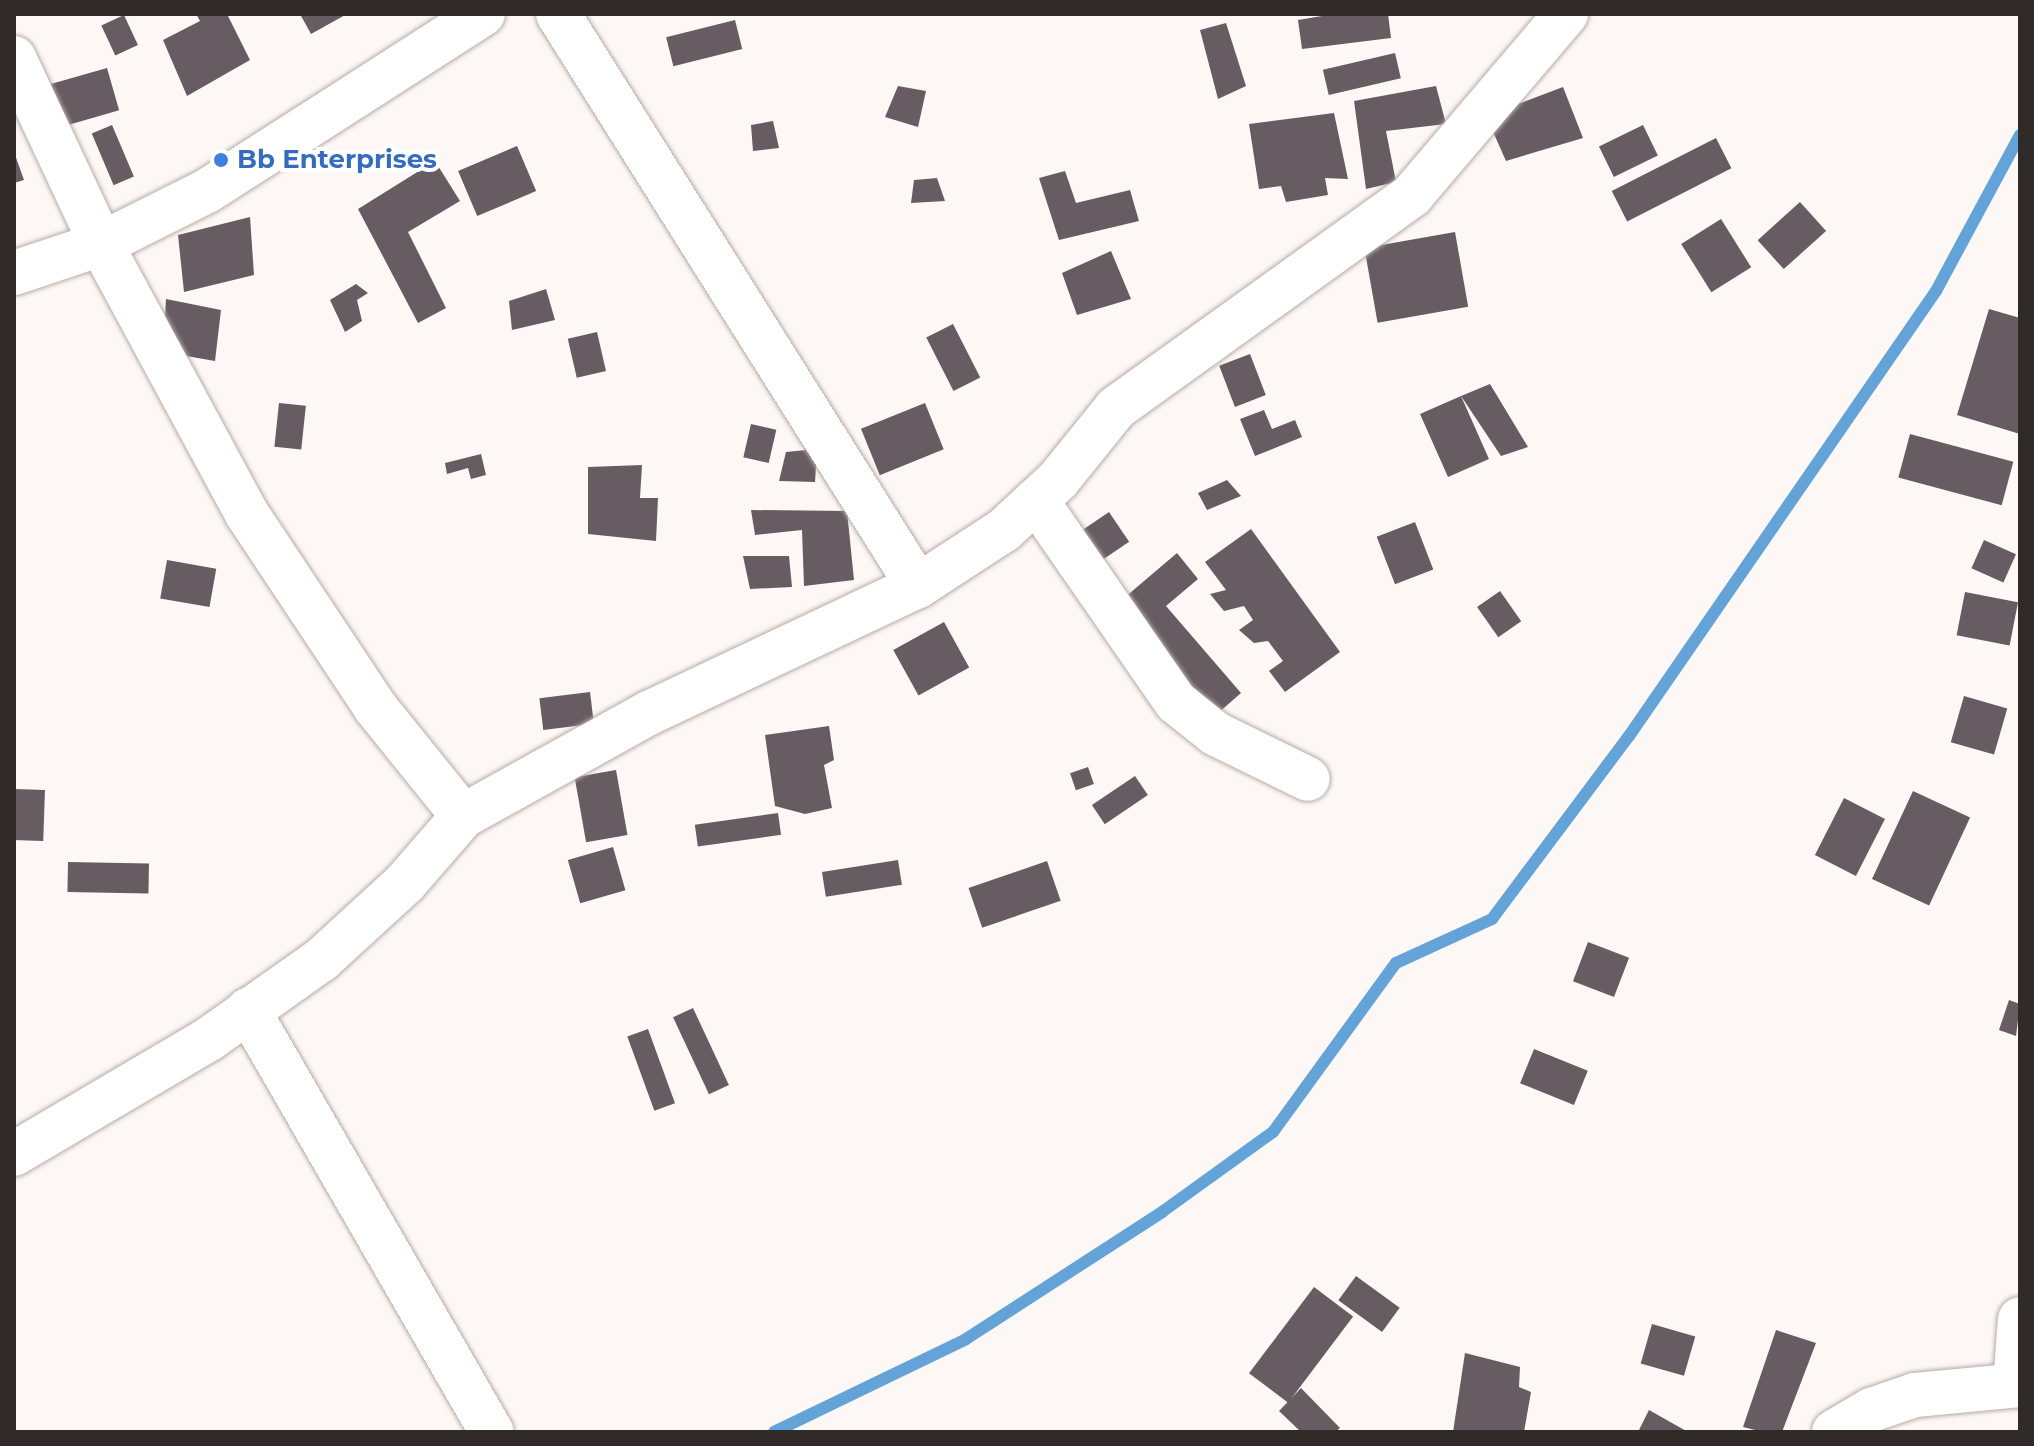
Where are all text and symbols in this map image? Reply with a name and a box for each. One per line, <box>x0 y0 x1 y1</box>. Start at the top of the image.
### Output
place label: Bb Enterprises <box>237 144 437 176</box>
marker: Bb Enterprises <box>212 151 230 169</box>

